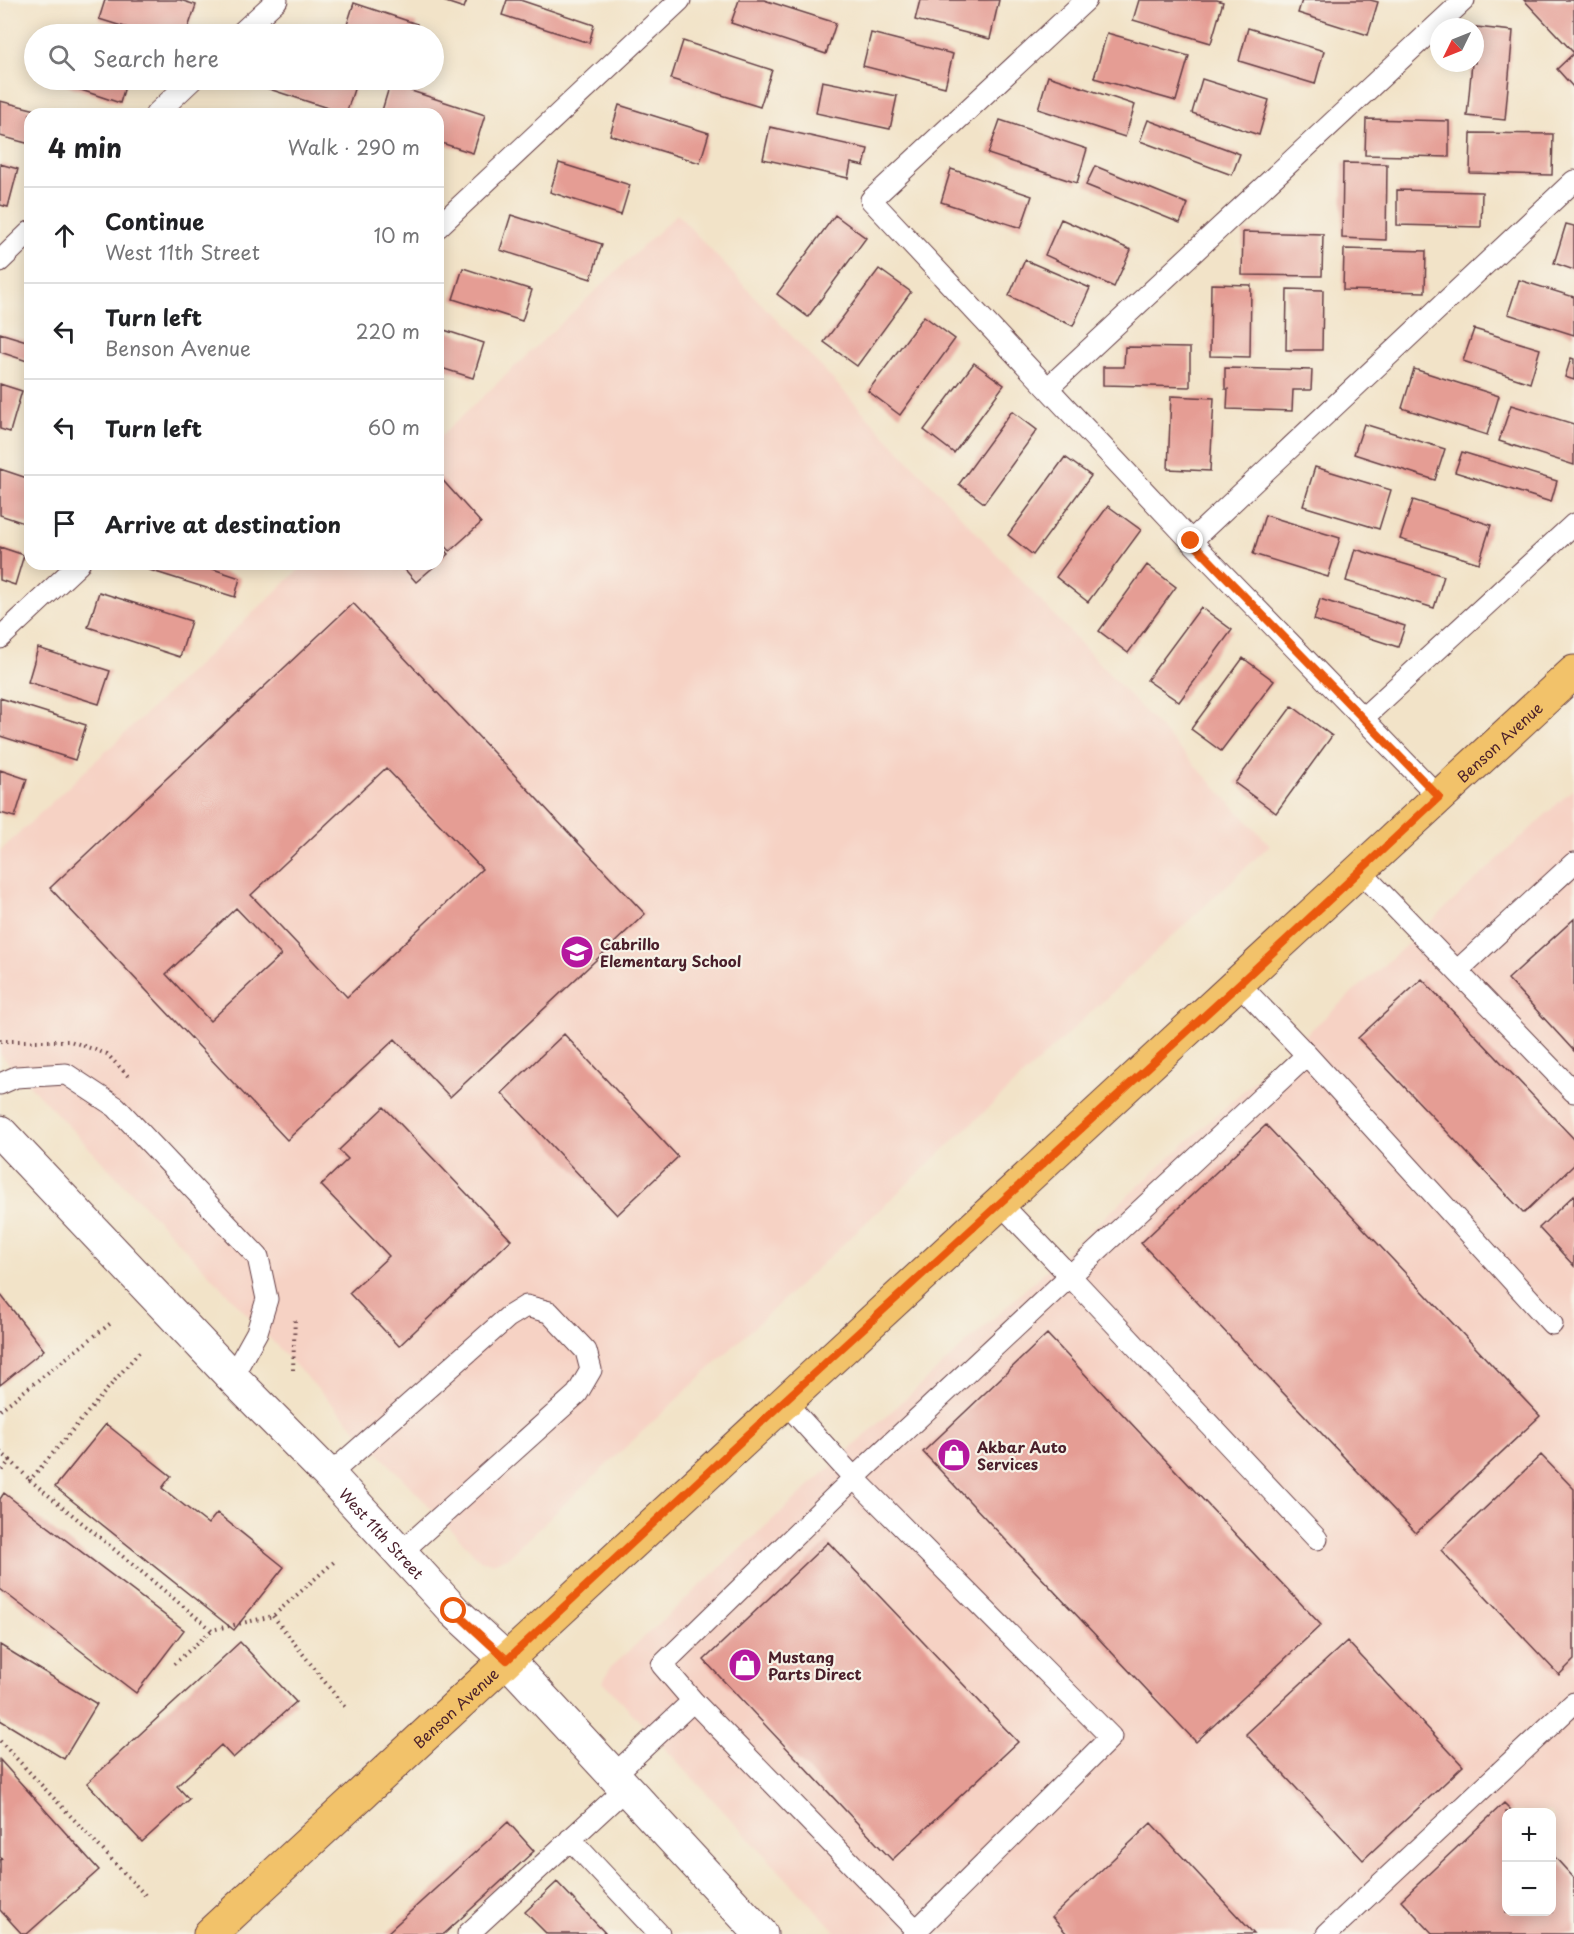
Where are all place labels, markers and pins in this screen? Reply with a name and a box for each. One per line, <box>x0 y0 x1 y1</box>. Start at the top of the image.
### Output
place label: Cabrillo Elementary School <box>600 932 741 972</box>
school or university icon: Cabrillo Elementary School <box>559 934 595 970</box>
place label: Akbar Auto Services <box>976 1435 1067 1475</box>
shop icon: Akbar Auto Services <box>936 1437 972 1473</box>
place label: Mustang Parts Direct <box>768 1645 862 1685</box>
shop icon: Mustang Parts Direct <box>727 1647 763 1683</box>

